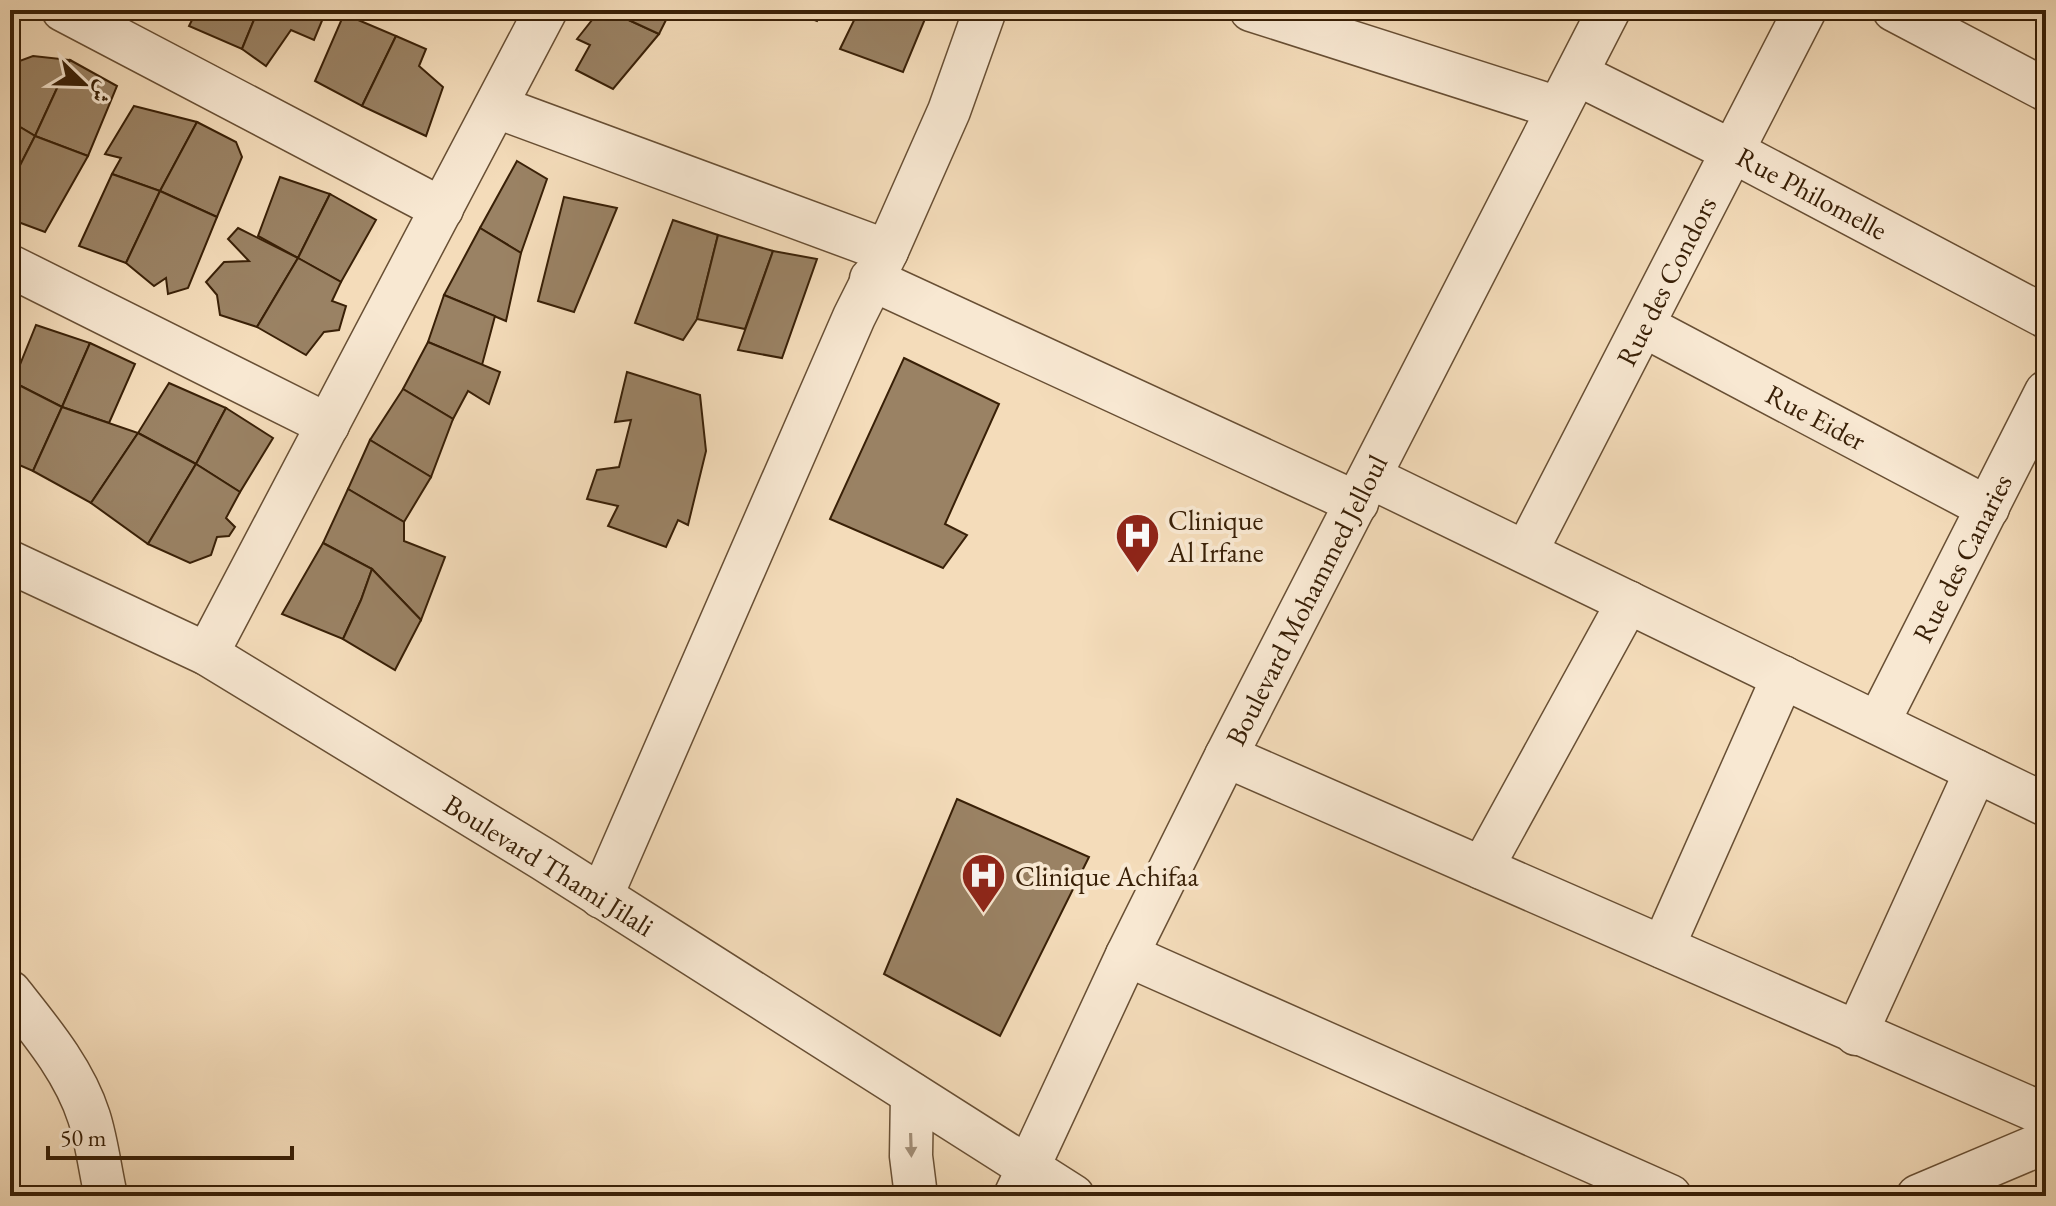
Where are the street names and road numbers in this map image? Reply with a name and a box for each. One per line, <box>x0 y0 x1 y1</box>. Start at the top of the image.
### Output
street label: Rue Philomelle <box>1730 138 1894 248</box>
street label: Rue des Condors <box>1608 190 1724 372</box>
street label: Rue Eider <box>1760 376 1873 459</box>
street label: Boulevard Mohammed Jelloul <box>1217 448 1395 752</box>
street label: Rue des Canaries <box>1904 468 2020 648</box>
street label: Boulevard Thami Jilali <box>437 786 661 944</box>

